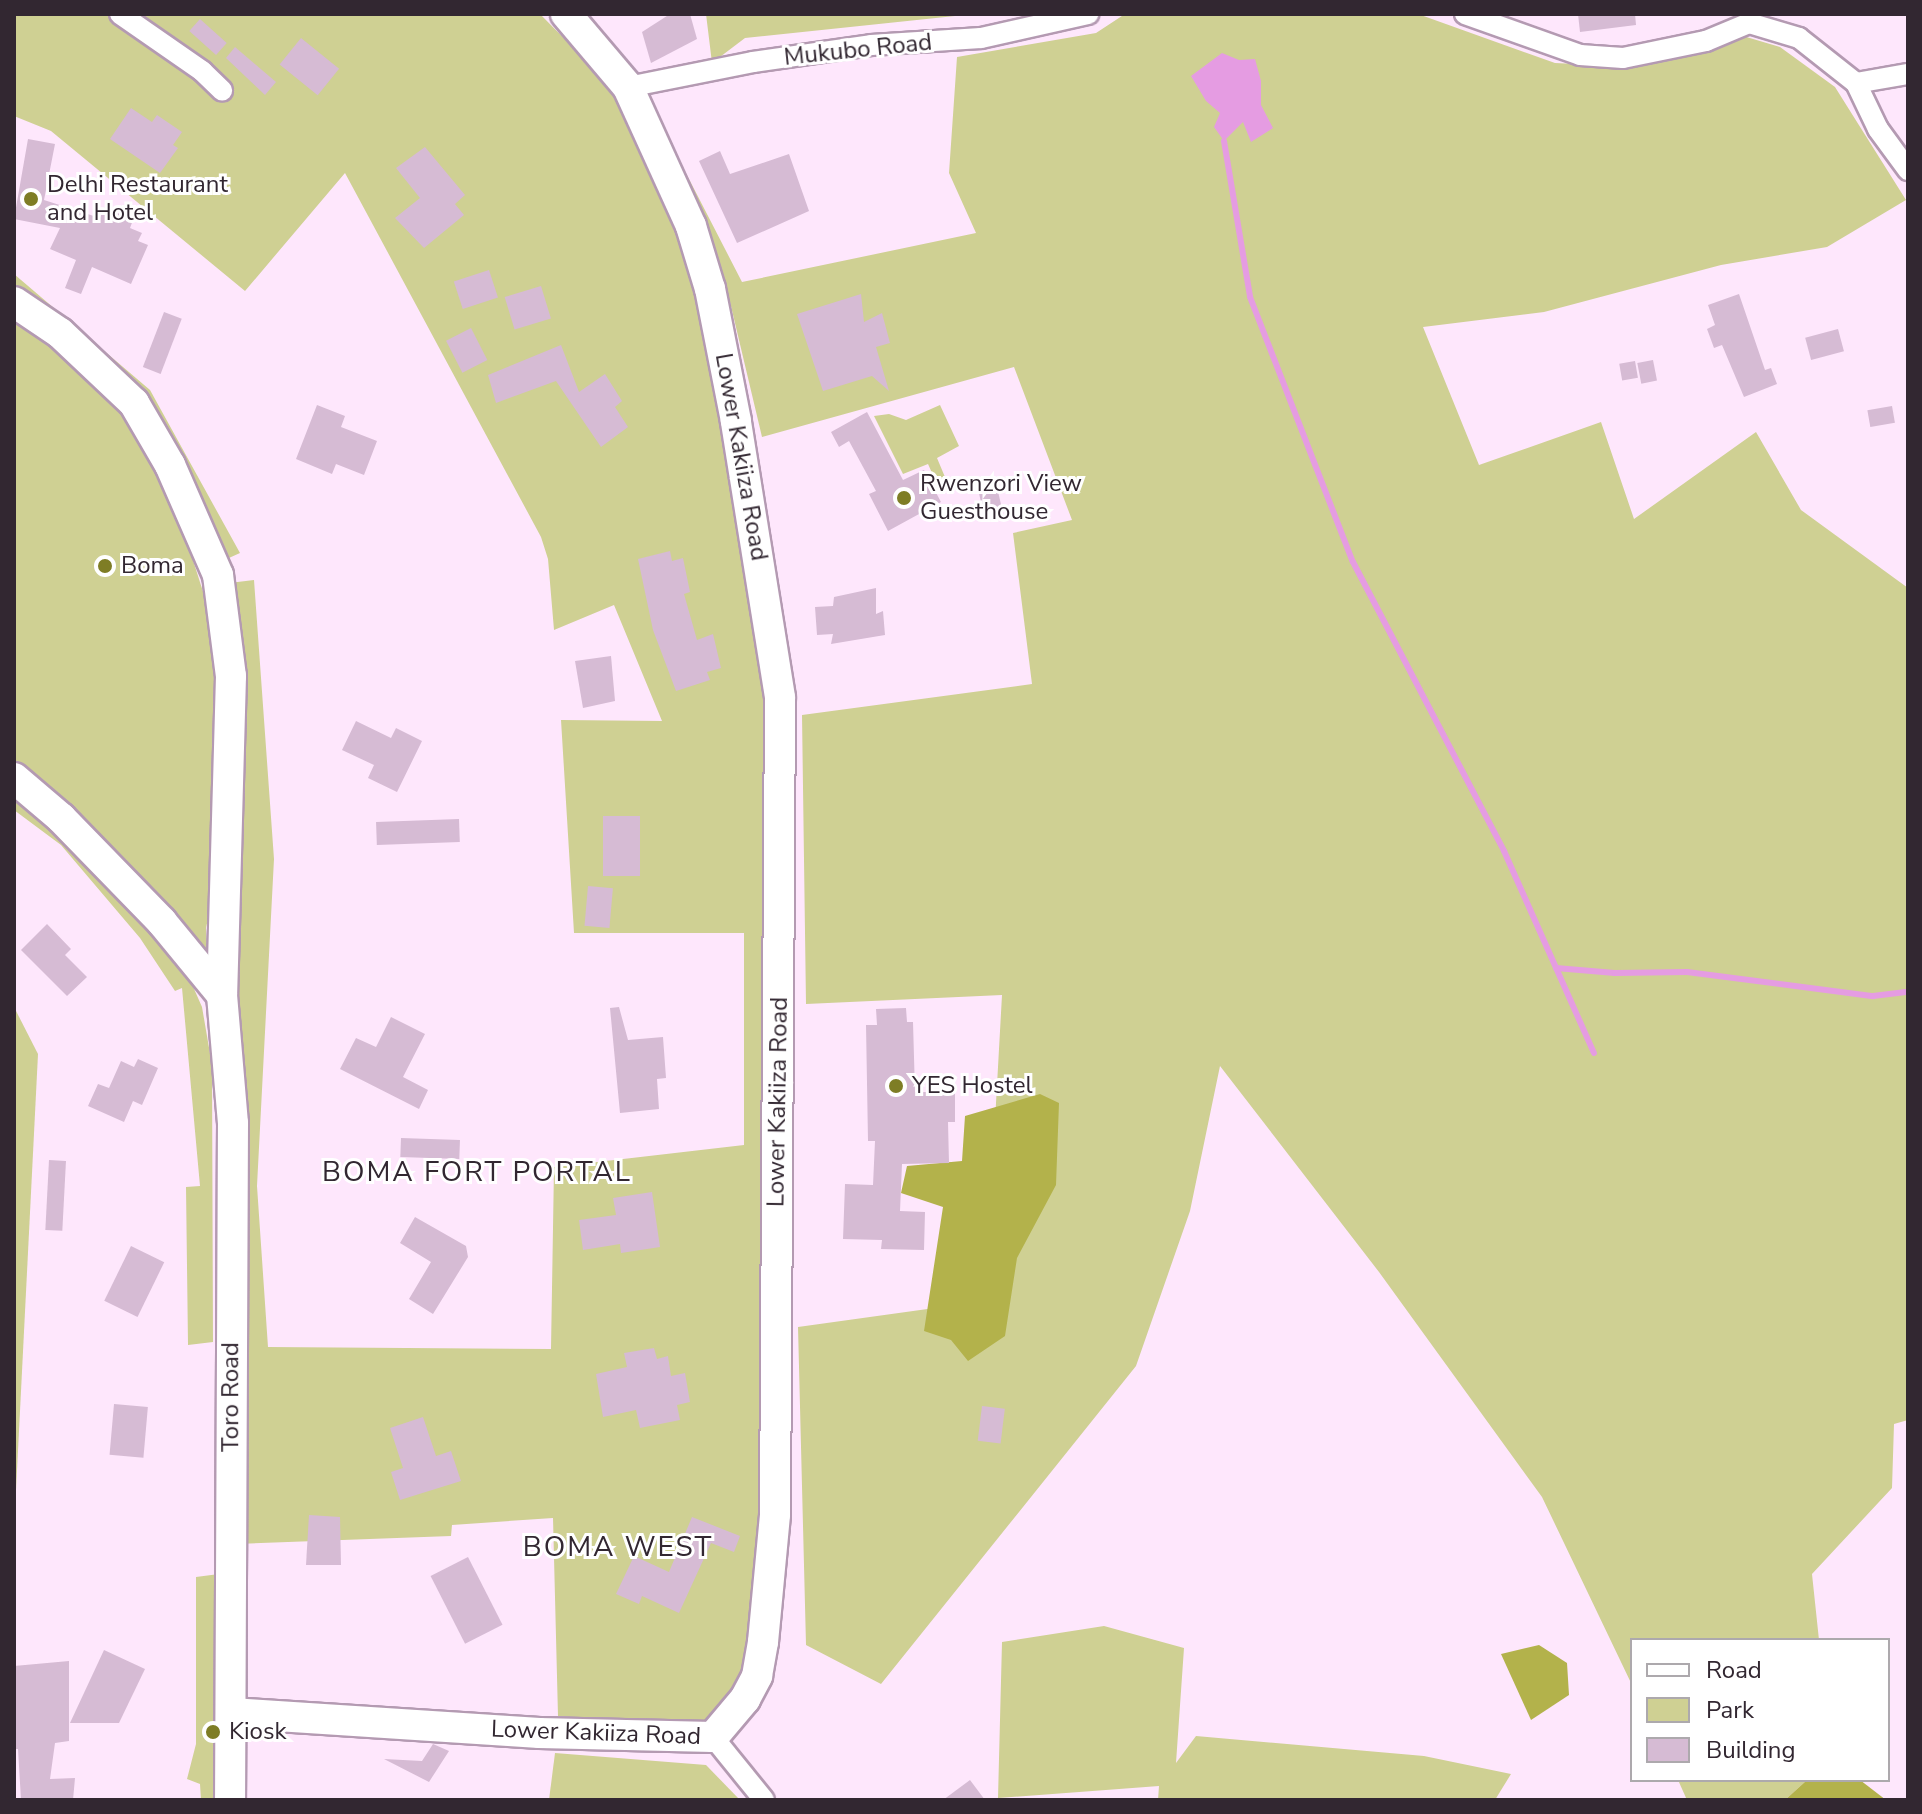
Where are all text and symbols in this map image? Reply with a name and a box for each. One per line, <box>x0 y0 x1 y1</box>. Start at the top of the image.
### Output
street label: Mukubo Road <box>783 28 933 72</box>
place label: Delhi Restaurant and Hotel <box>47 171 228 227</box>
marker: Delhi Restaurant and Hotel <box>22 190 40 208</box>
street label: Lower Kakiiza Road <box>709 351 773 563</box>
place label: Rwenzori View Guesthouse <box>920 470 1082 526</box>
marker: Rwenzori View Guesthouse <box>895 489 913 507</box>
place label: Boma <box>121 552 184 580</box>
marker: Boma <box>96 557 114 575</box>
street label: Lower Kakiiza Road <box>762 997 794 1207</box>
place label: YES Hostel <box>912 1072 1033 1100</box>
marker: YES Hostel <box>887 1077 905 1095</box>
district label: BOMA FORT PORTAL <box>322 1155 632 1189</box>
street label: Toro Road <box>217 1342 245 1452</box>
district label: BOMA WEST <box>523 1530 713 1564</box>
legend <box>1630 1638 1890 1782</box>
text: Road <box>1706 1654 1762 1686</box>
text: Park <box>1706 1694 1754 1726</box>
street label: Lower Kakiiza Road <box>490 1715 702 1751</box>
place label: Kiosk <box>229 1718 286 1746</box>
marker: Kiosk <box>204 1723 222 1741</box>
text: Building <box>1706 1734 1796 1766</box>

